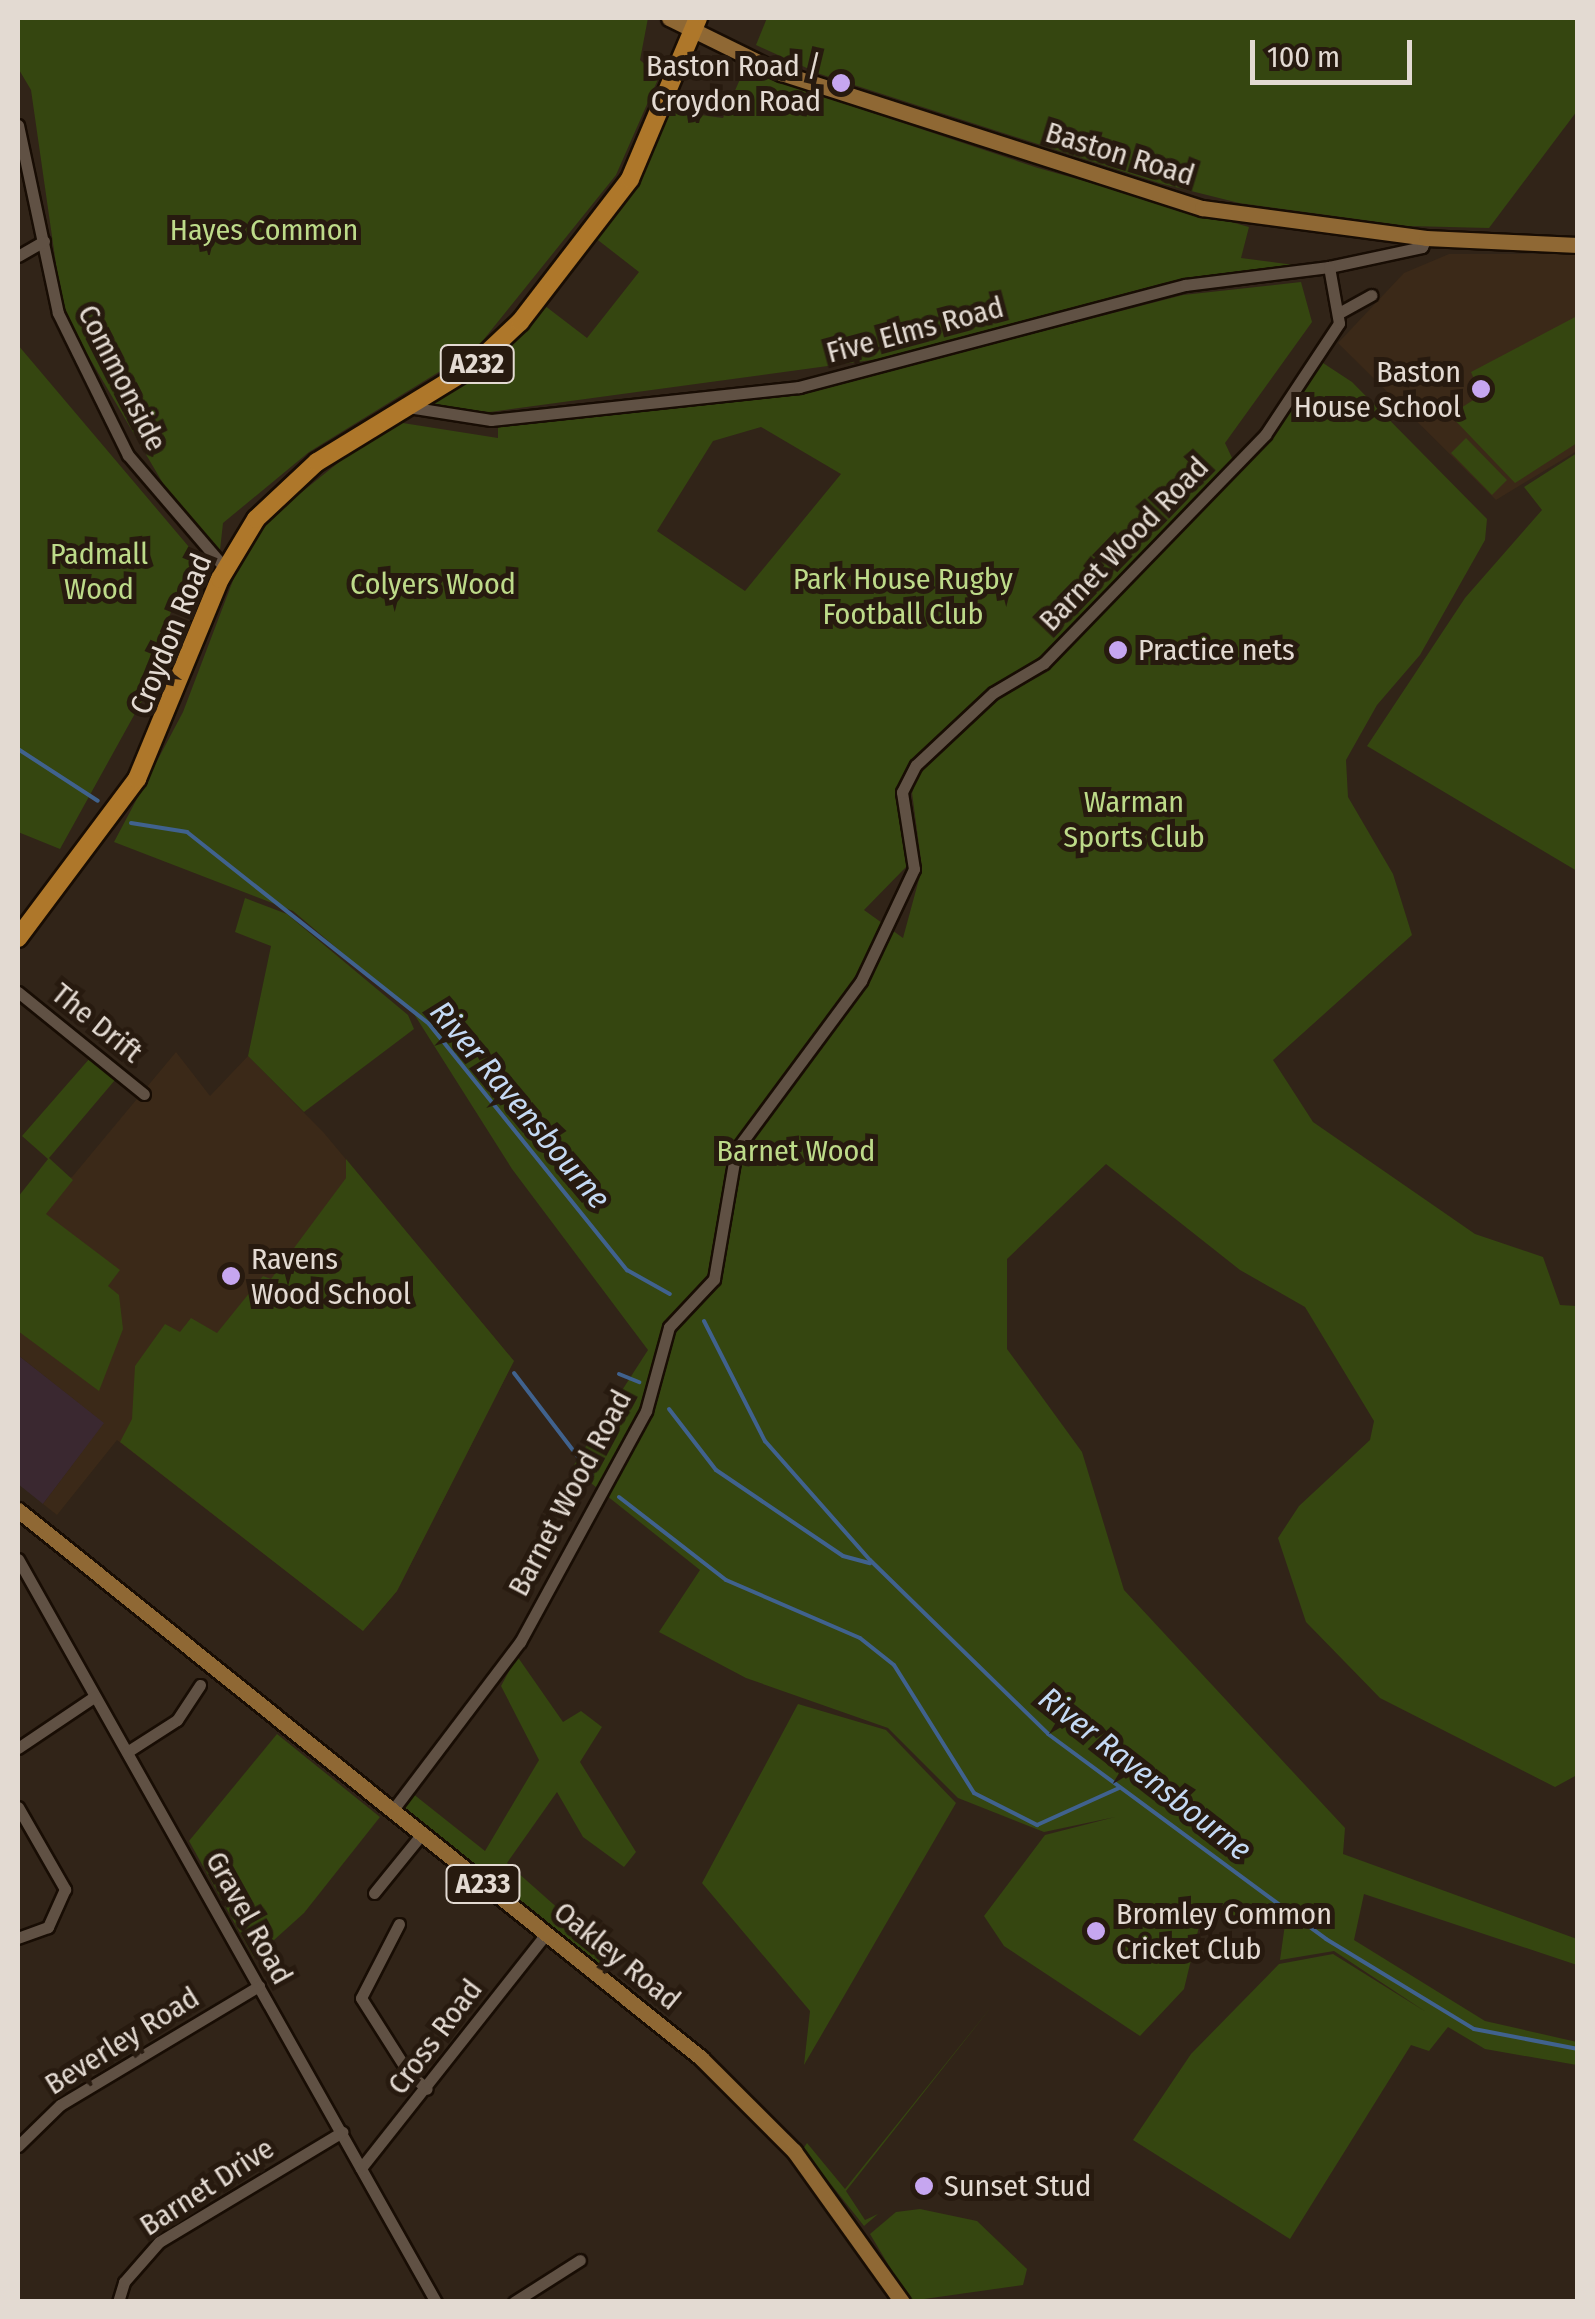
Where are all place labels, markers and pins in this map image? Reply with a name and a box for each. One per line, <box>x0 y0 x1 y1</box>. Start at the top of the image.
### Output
place label: Baston Road / Croydon Road <box>646 48 821 118</box>
marker: Baston Road / Croydon Road <box>830 72 852 94</box>
place label: Baston House School <box>1294 354 1461 424</box>
marker: Baston House School <box>1470 378 1492 400</box>
place label: Practice nets <box>1138 632 1295 668</box>
marker: Practice nets <box>1107 639 1129 661</box>
place label: Ravens Wood School <box>251 1241 411 1312</box>
marker: Ravens Wood School <box>220 1265 242 1287</box>
place label: Bromley Common Cricket Club <box>1116 1896 1332 1966</box>
marker: Bromley Common Cricket Club <box>1085 1920 1107 1942</box>
place label: Sunset Stud <box>944 2168 1091 2204</box>
marker: Sunset Stud <box>913 2175 935 2197</box>

